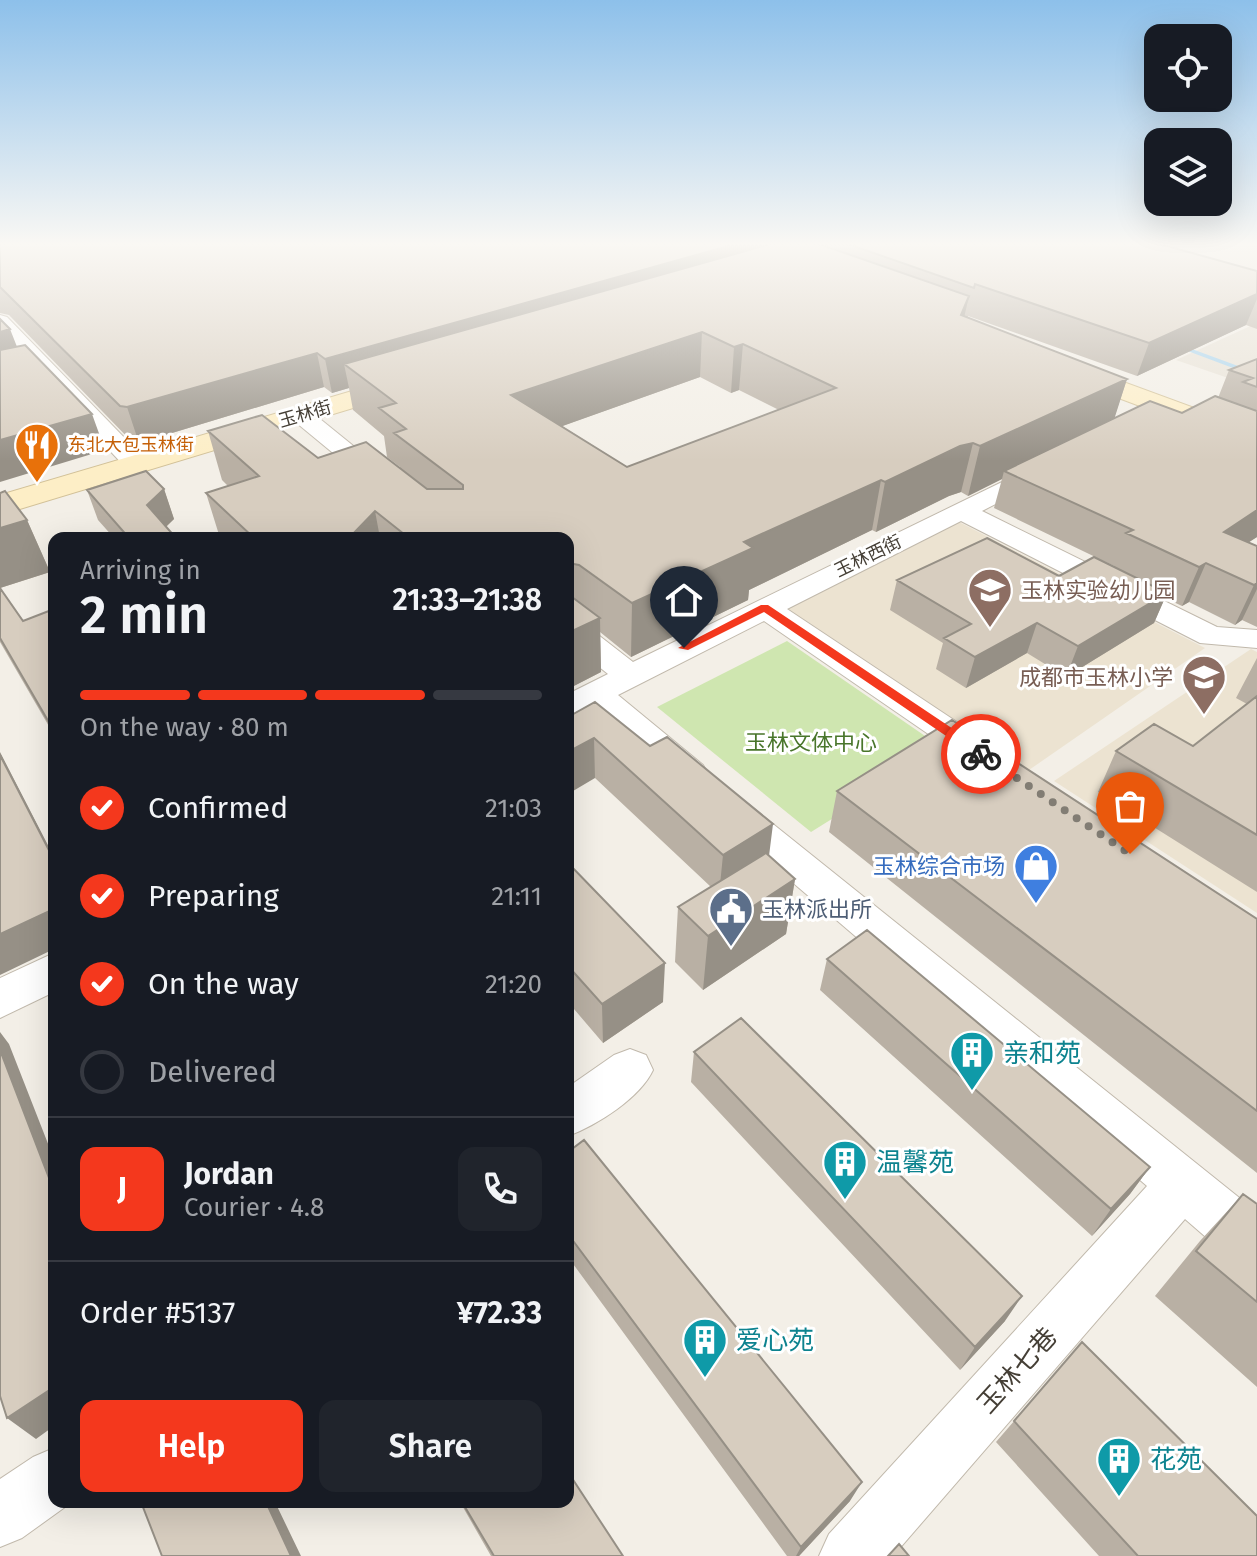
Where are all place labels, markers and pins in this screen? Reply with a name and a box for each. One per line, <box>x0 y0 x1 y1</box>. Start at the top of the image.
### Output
restaurant icon: 东北大包玉林街 <box>13 421 61 484</box>
place label: 东北大包玉林街 <box>68 434 194 456</box>
pin <box>650 566 718 648</box>
school or university icon: 玉林实验幼儿园 <box>966 566 1014 629</box>
place label: 玉林实验幼儿园 <box>1021 577 1175 604</box>
school or university icon: 成都市玉林小学 <box>1180 653 1228 716</box>
place label: 成都市玉林小学 <box>1019 664 1173 691</box>
pin <box>1096 772 1164 854</box>
shop icon: 玉林综合市场 <box>1012 842 1060 905</box>
place label: 玉林综合市场 <box>873 853 1005 880</box>
public building icon: 玉林派出所 <box>707 885 755 948</box>
place label: 玉林派出所 <box>762 896 872 923</box>
building icon: 亲和苑 <box>948 1029 996 1092</box>
place label: 亲和苑 <box>1003 1038 1081 1069</box>
building icon: 温馨苑 <box>821 1138 869 1201</box>
place label: 温馨苑 <box>876 1147 954 1178</box>
building icon: 爱心苑 <box>681 1316 729 1379</box>
place label: 爱心苑 <box>736 1325 814 1356</box>
building icon: 花苑 <box>1095 1435 1143 1498</box>
place label: 花苑 <box>1150 1444 1202 1475</box>

